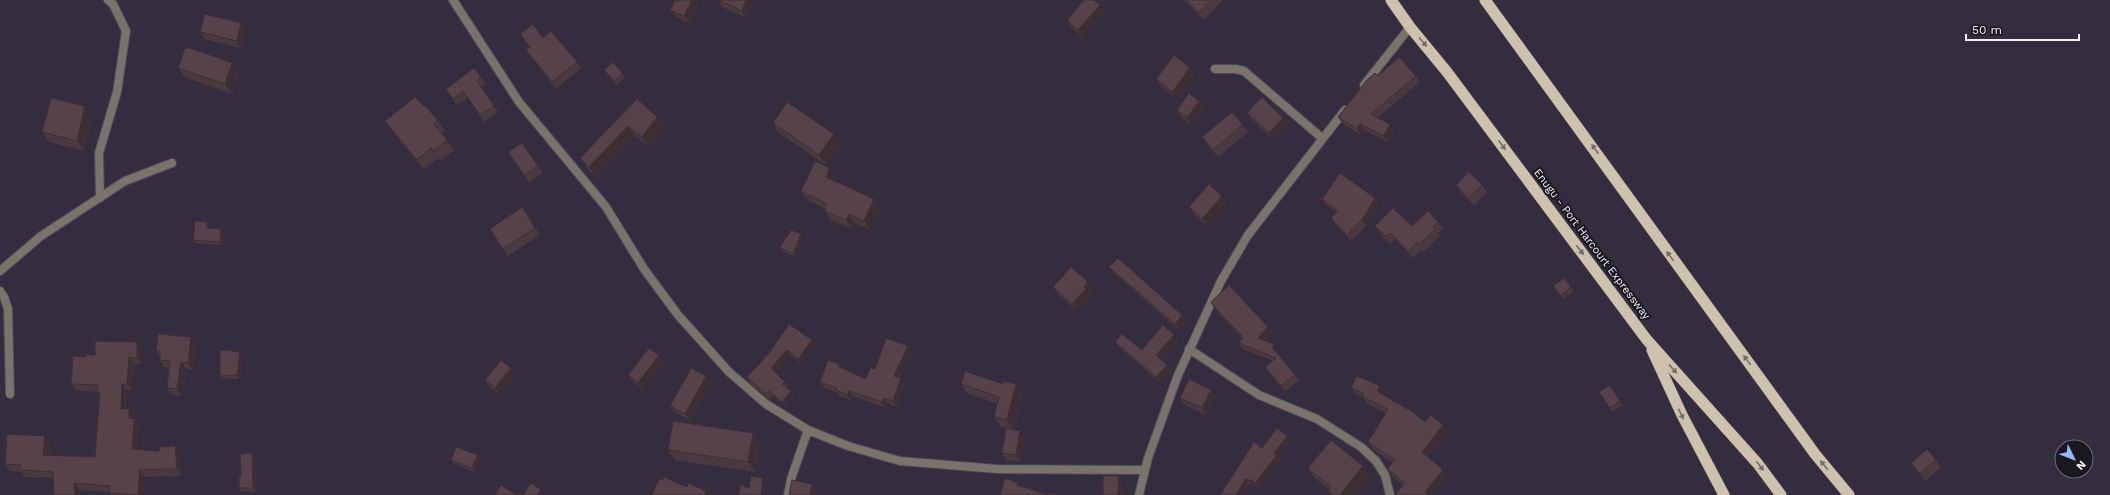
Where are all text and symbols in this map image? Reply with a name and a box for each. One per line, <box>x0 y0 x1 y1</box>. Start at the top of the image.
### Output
scale bar <box>1966 16 2079 42</box>
text: 50 m <box>1972 23 2002 37</box>
one-way arrow <box>1418 37 1427 48</box>
one-way arrow <box>1498 140 1506 151</box>
one-way arrow <box>1590 144 1599 155</box>
street label: Enugu - Port Harcourt Expressway <box>1531 166 1653 322</box>
one-way arrow <box>1576 244 1584 255</box>
one-way arrow <box>1666 250 1674 261</box>
one-way arrow <box>1742 355 1751 366</box>
one-way arrow <box>1669 364 1678 374</box>
one-way arrow <box>1678 408 1684 420</box>
north arrow <box>2054 439 2094 479</box>
text: N <box>2073 458 2088 473</box>
one-way arrow <box>1820 459 1828 470</box>
one-way arrow <box>1755 461 1764 472</box>

